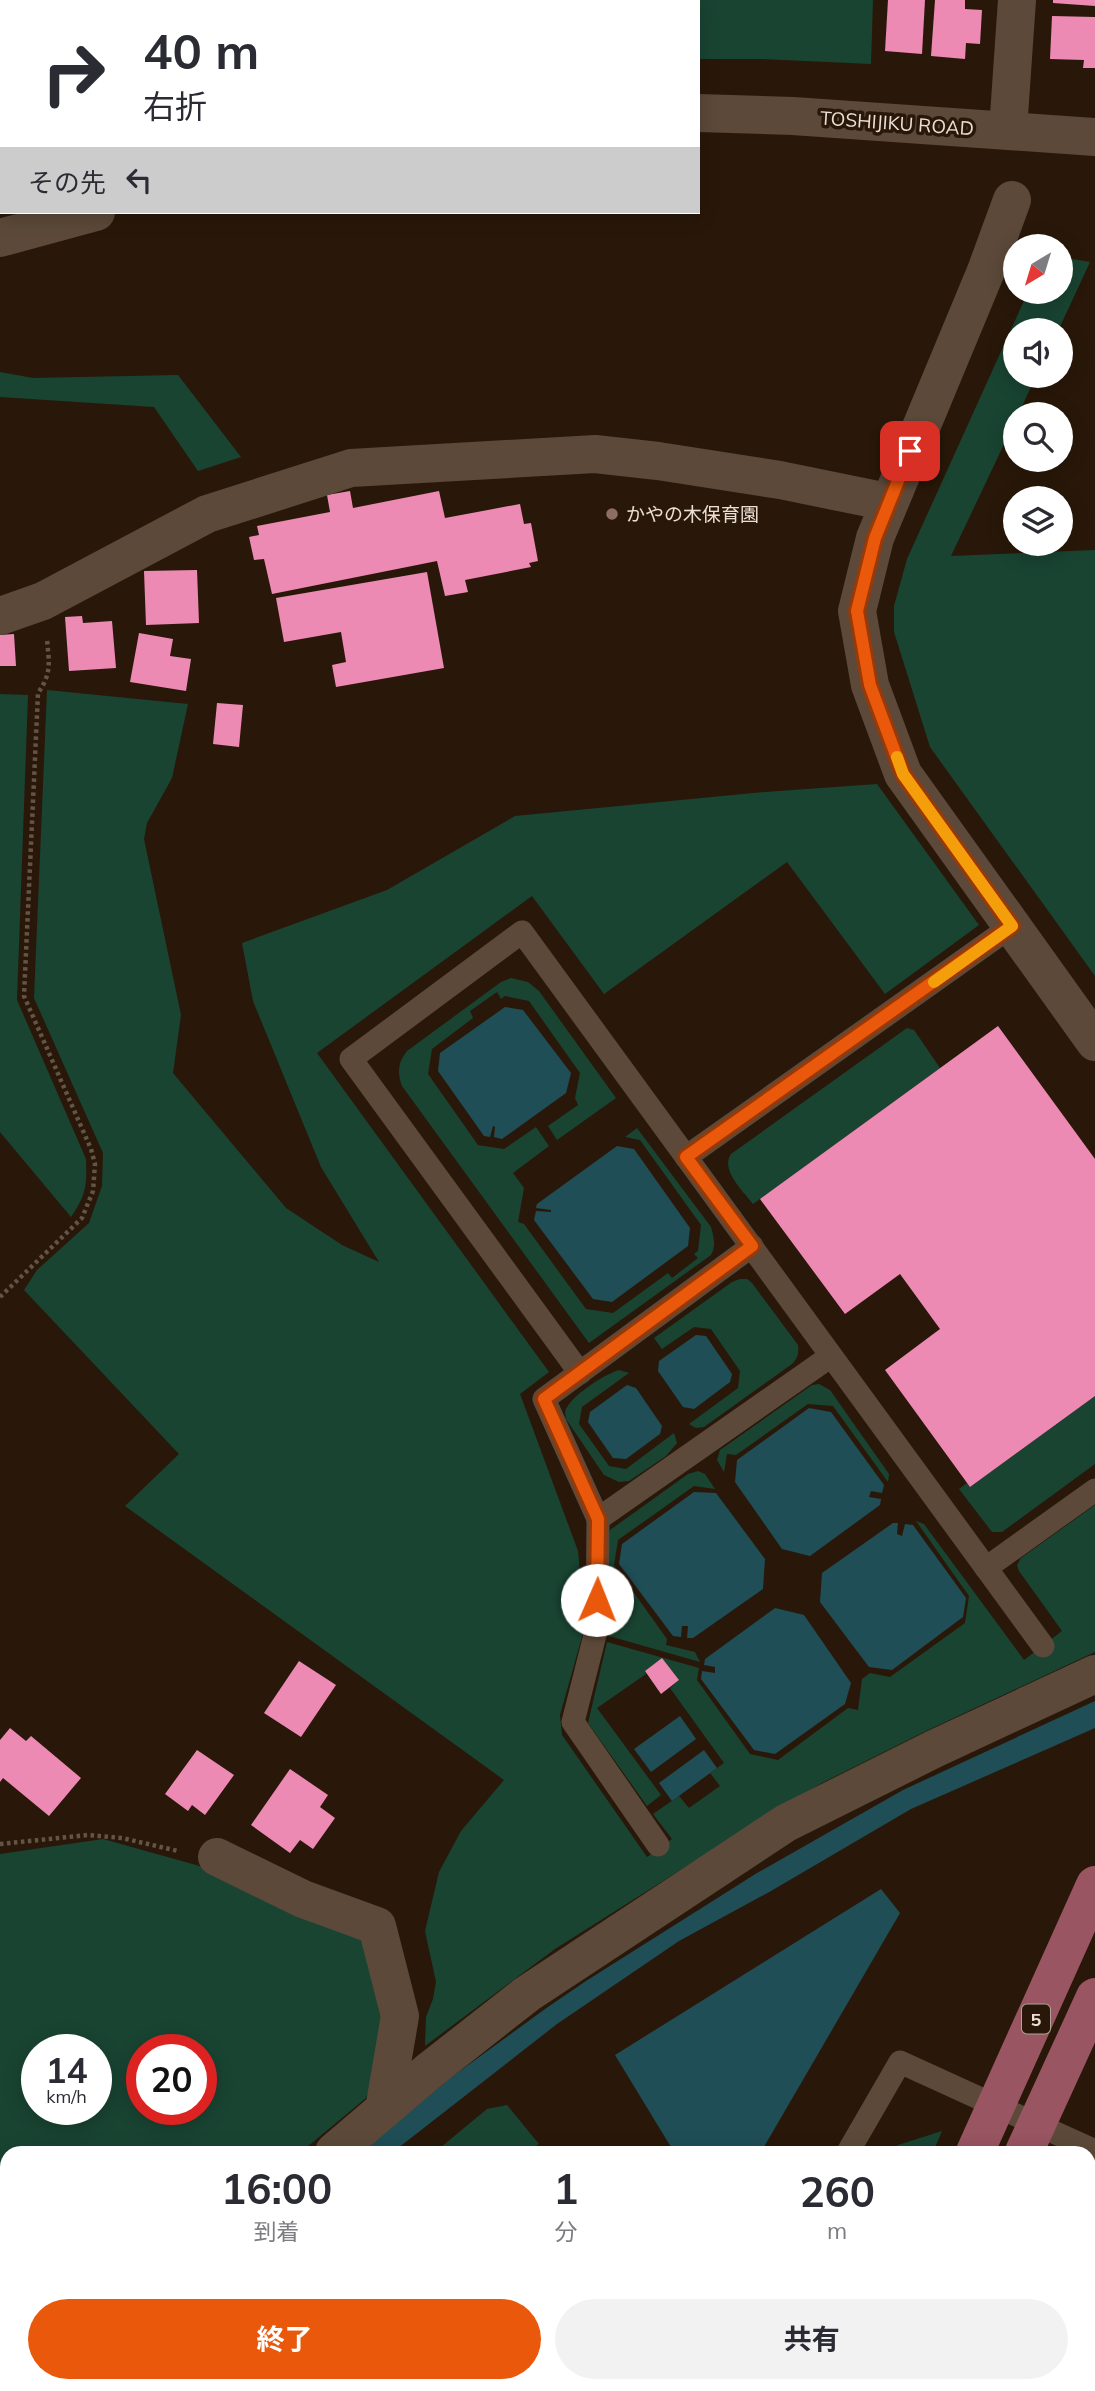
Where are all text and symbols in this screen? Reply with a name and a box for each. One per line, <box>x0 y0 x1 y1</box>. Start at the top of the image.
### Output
text: 40 m <box>143 20 259 81</box>
icon: right <box>28 28 119 119</box>
text: 右折 <box>143 86 207 126</box>
street label: TOSHIJIKU ROAD <box>819 106 975 140</box>
icon: left <box>120 161 158 199</box>
text: その先 <box>28 166 106 199</box>
north arrow <box>1003 234 1073 304</box>
map controls <box>1003 234 1073 556</box>
button: sound <box>1003 318 1073 388</box>
button: search <box>1003 402 1073 472</box>
pin <box>880 421 940 481</box>
icon: arrive <box>891 432 929 470</box>
button: layers <box>1003 486 1073 556</box>
place label: かやの木保育園 <box>626 502 759 526</box>
marker: かやの木保育園 <box>604 506 620 522</box>
position arrow <box>560 1563 634 1637</box>
road number: 5 <box>1022 2005 1050 2034</box>
speed limit sign: 20 <box>126 2034 217 2125</box>
text: 14 <box>45 2048 88 2092</box>
text: km/h <box>46 2085 87 2108</box>
text: 16:00 <box>221 2162 332 2215</box>
text: 1 <box>553 2162 578 2215</box>
text: 260 <box>799 2165 875 2218</box>
text: m <box>827 2216 847 2245</box>
text: 到着 <box>254 2217 300 2246</box>
text: 分 <box>554 2217 577 2246</box>
button: 終了 <box>28 2299 541 2379</box>
button: 共有 <box>555 2299 1068 2379</box>

